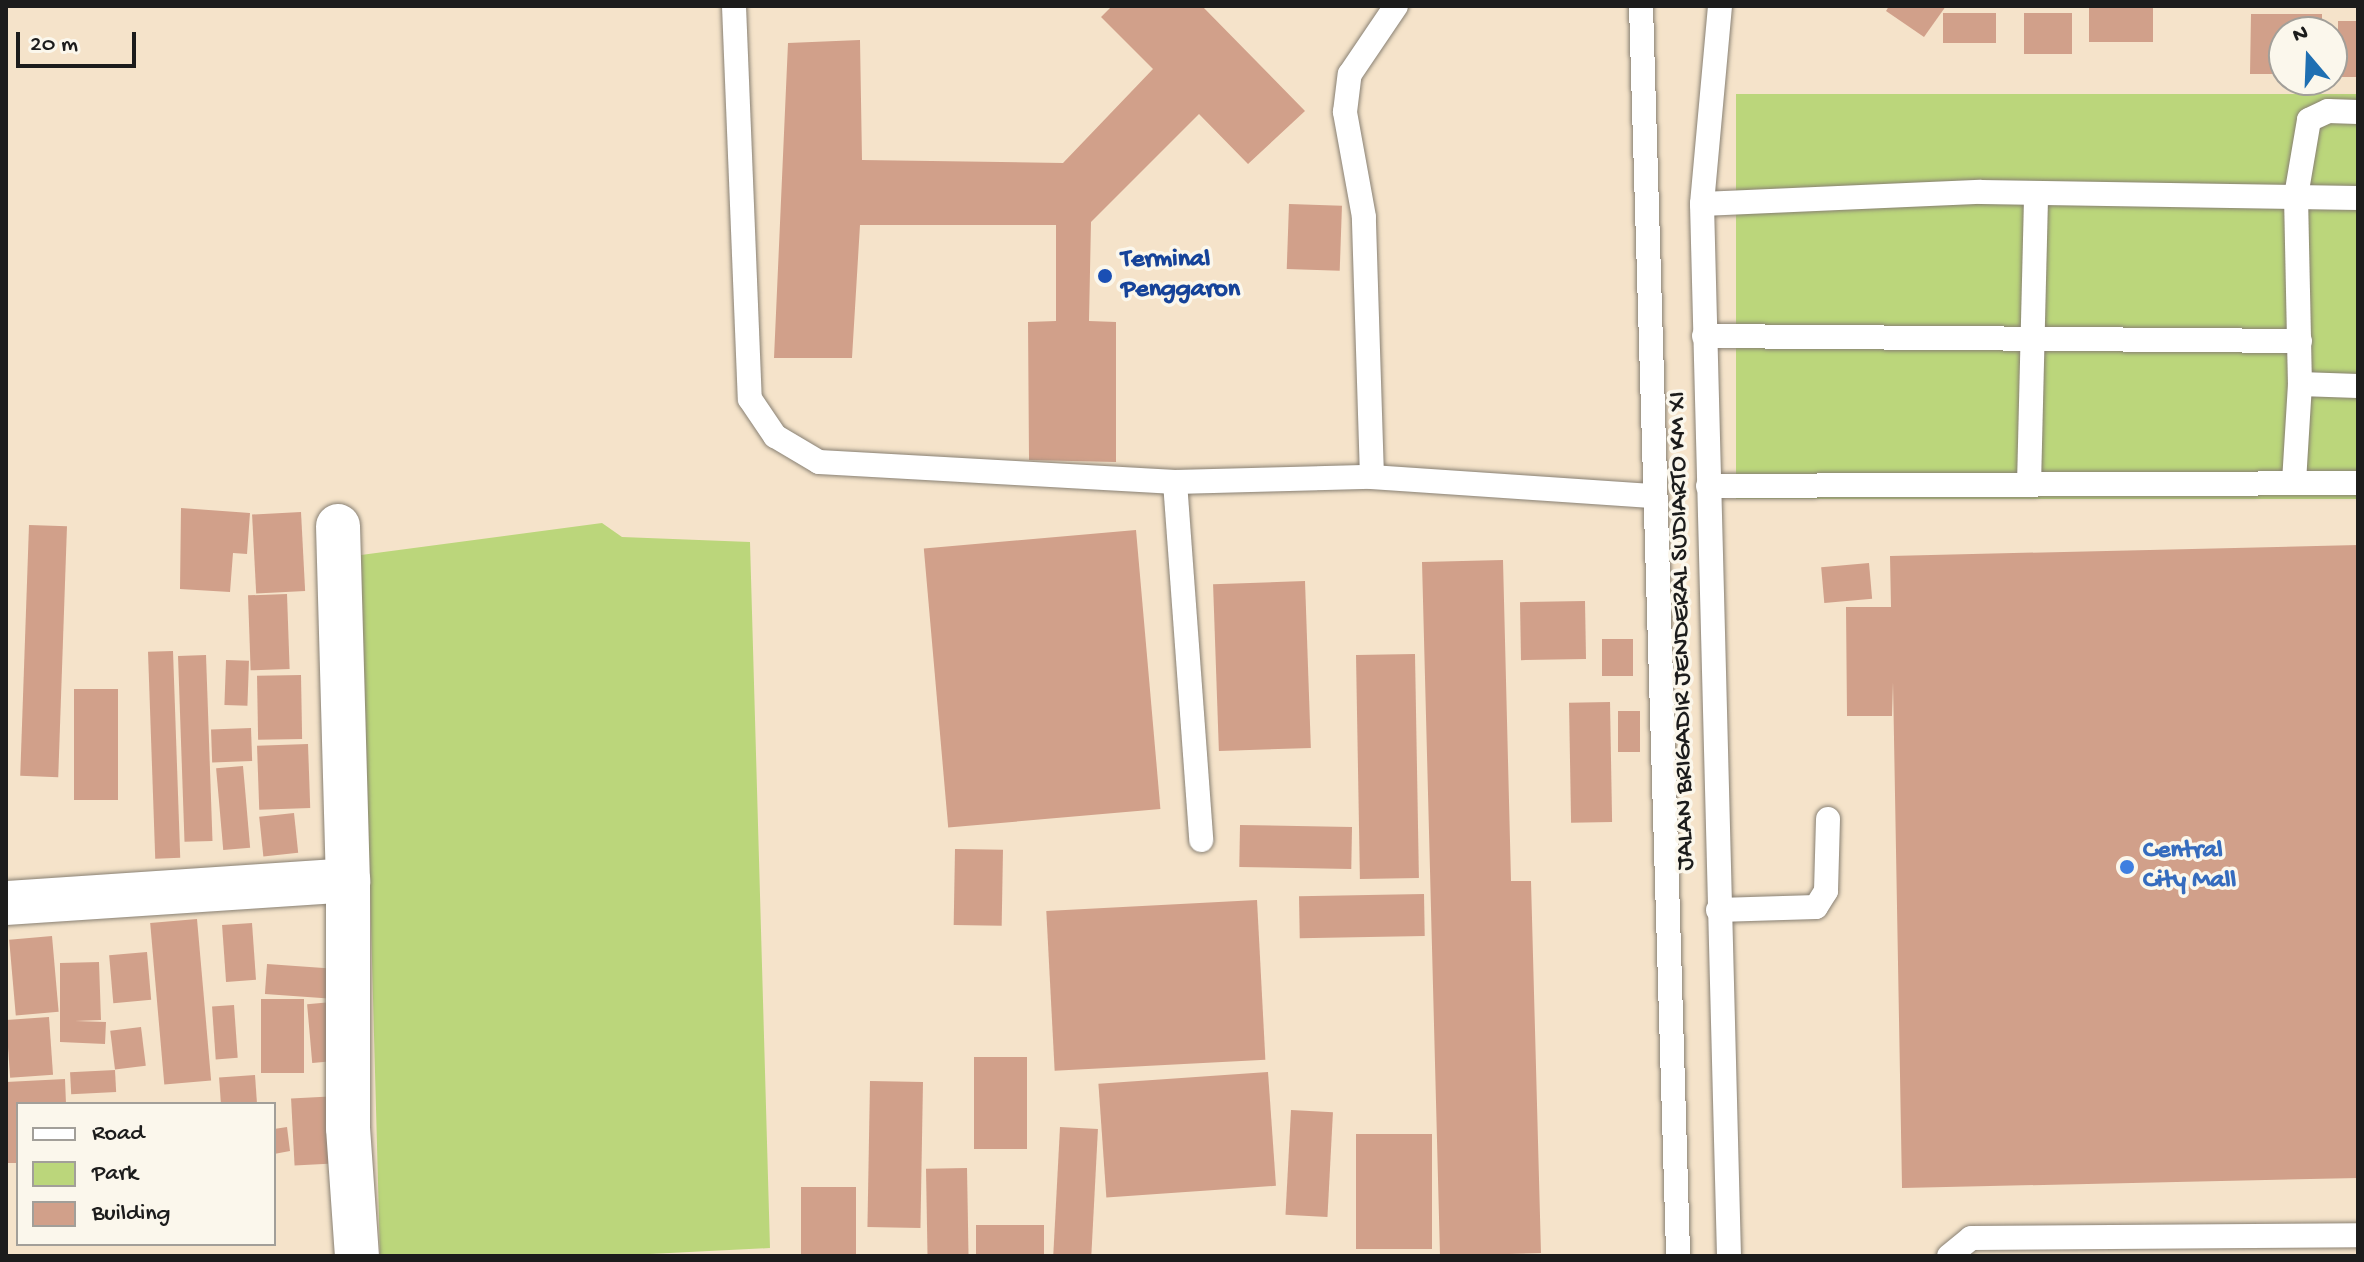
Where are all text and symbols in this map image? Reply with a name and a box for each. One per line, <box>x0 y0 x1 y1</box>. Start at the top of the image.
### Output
scale bar <box>20 16 140 66</box>
north arrow <box>2268 16 2348 96</box>
text: N <box>2290 21 2312 50</box>
text: 20 m <box>30 31 78 60</box>
place label: Terminal Penggaron <box>1121 245 1240 306</box>
marker: Terminal Penggaron <box>1096 267 1114 285</box>
street label: JALAN BRIGADIR JENDERAL SUDIARTO KM XI <box>1663 391 1703 871</box>
place label: Central City Mall <box>2143 836 2236 898</box>
marker: Central City Mall <box>2118 858 2136 876</box>
legend <box>16 1102 276 1246</box>
text: Road <box>92 1120 144 1149</box>
text: Park <box>92 1160 138 1189</box>
text: Building <box>92 1200 170 1229</box>

